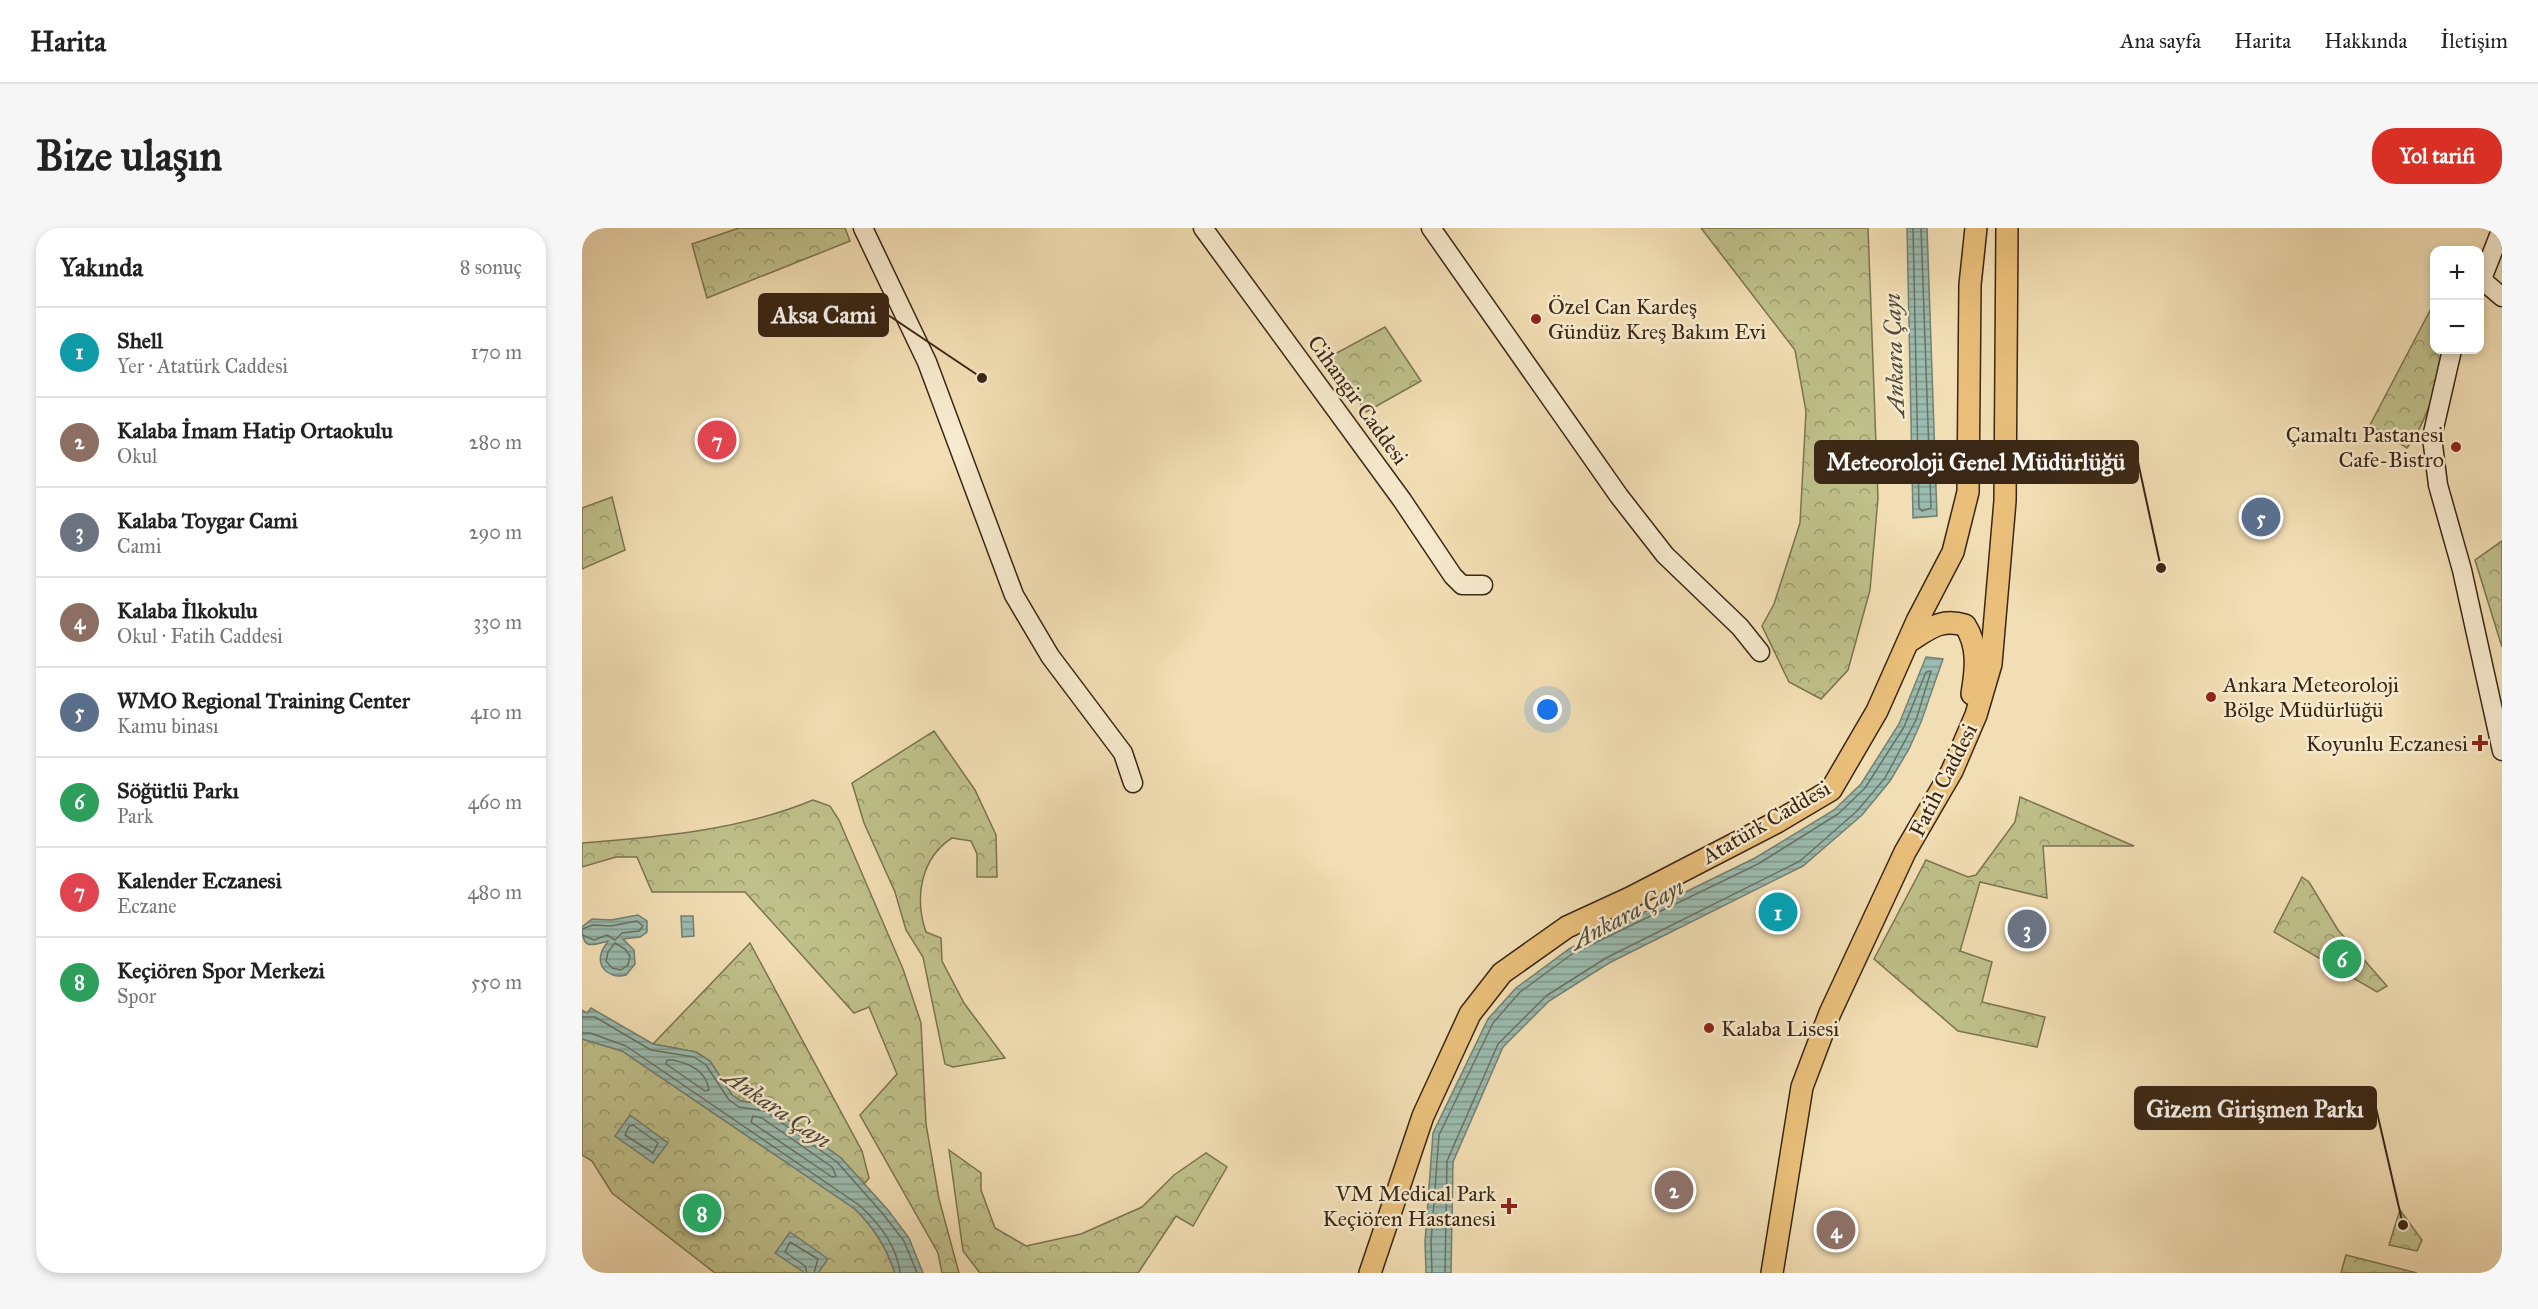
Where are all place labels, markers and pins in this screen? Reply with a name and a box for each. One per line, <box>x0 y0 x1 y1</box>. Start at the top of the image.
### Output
place label: Özel Can Kardeş Gündüz Kreş Bakım Evi <box>1548 293 1766 345</box>
callout: Aksa Cami <box>759 294 888 336</box>
marker: Özel Can Kardeş Gündüz Kreş Bakım Evi <box>1529 312 1543 326</box>
pin: 7 <box>698 418 736 462</box>
place label: Çamaltı Pastanesi Cafe-Bistro <box>2286 421 2444 473</box>
marker: Çamaltı Pastanesi Cafe-Bistro <box>2449 440 2463 454</box>
callout: Meteoroloji Genel Müdürlüğü <box>1815 441 2138 483</box>
pin: 5 <box>2242 494 2280 540</box>
place label: Ankara Meteoroloji Bölge Müdürlüğü <box>2222 671 2399 723</box>
marker: Ankara Meteoroloji Bölge Müdürlüğü <box>2204 690 2218 704</box>
place label: Koyunlu Eczanesi <box>2306 730 2468 757</box>
marker: Koyunlu Eczanesi <box>2473 736 2487 750</box>
pin: 1 <box>1758 890 1798 934</box>
pin: 3 <box>2008 906 2046 952</box>
pin: 6 <box>2322 936 2362 982</box>
place label: Kalaba Lisesi <box>1721 1015 1839 1042</box>
marker: Kalaba Lisesi <box>1702 1021 1716 1035</box>
callout: Gizem Girişmen Parkı <box>2135 1087 2376 1129</box>
pin: 2 <box>1654 1168 1694 1212</box>
place label: VM Medical Park Keçiören Hastanesi <box>1322 1180 1497 1232</box>
pin: 8 <box>682 1190 722 1236</box>
marker: VM Medical Park Keçiören Hastanesi <box>1500 1197 1518 1215</box>
pin: 4 <box>1816 1208 1856 1252</box>

